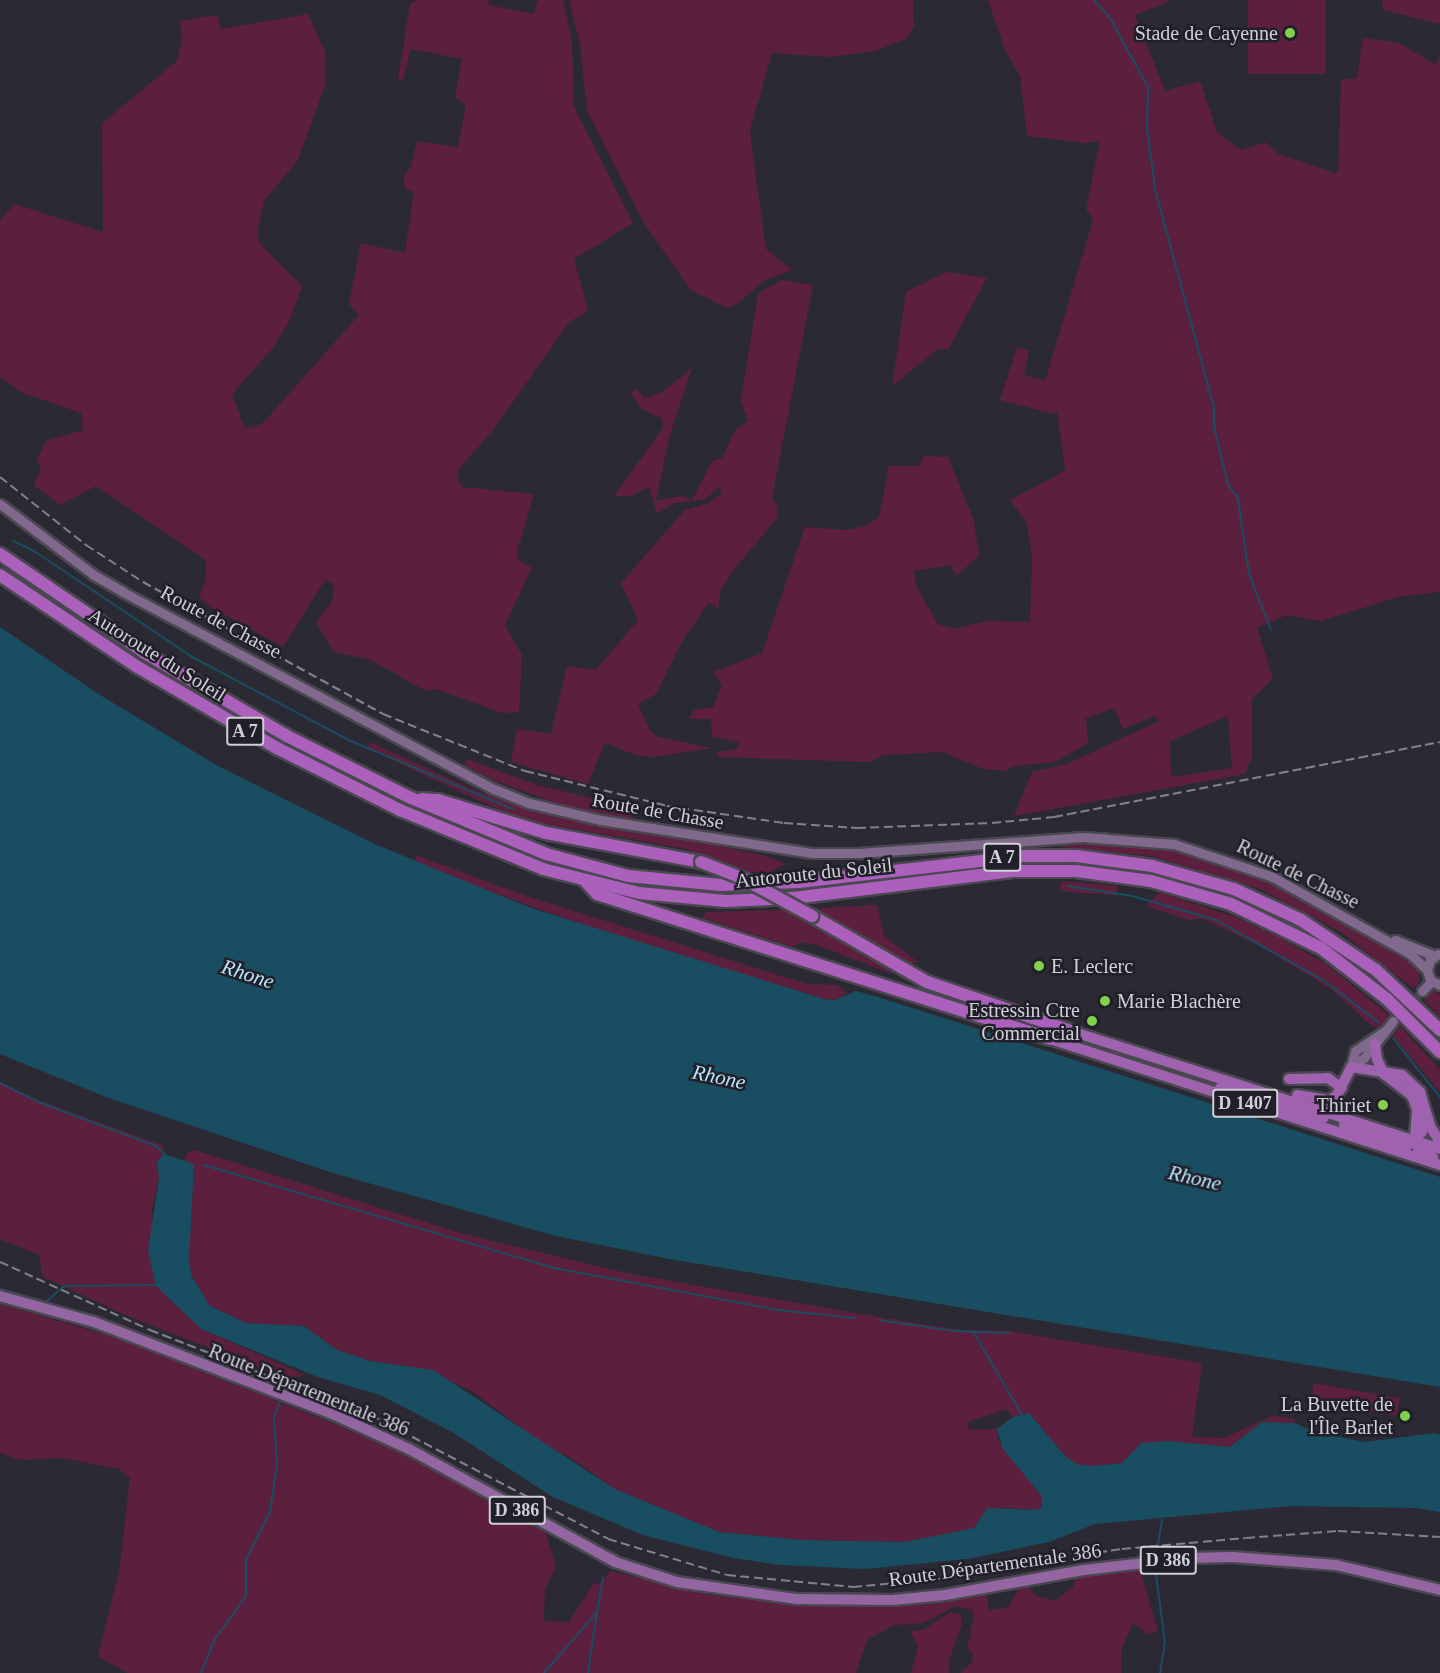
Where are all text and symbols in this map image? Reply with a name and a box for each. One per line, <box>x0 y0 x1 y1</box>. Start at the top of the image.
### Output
place label: Stade de Cayenne <box>1135 21 1278 45</box>
marker: Stade de Cayenne <box>1283 26 1297 40</box>
street label: Route de Chasse <box>157 580 285 664</box>
street label: Autoroute du Soleil <box>84 603 230 707</box>
road number: A 7 <box>226 716 264 746</box>
street label: Route de Chasse <box>590 788 726 834</box>
street label: Route de Chasse <box>1233 834 1363 914</box>
road number: A 7 <box>982 842 1022 872</box>
street label: Autoroute du Soleil <box>734 853 894 893</box>
water label: Rhone <box>219 954 277 994</box>
place label: E. Leclerc <box>1051 954 1133 978</box>
marker: E. Leclerc <box>1032 959 1046 973</box>
place label: Marie Blachère <box>1117 989 1241 1013</box>
marker: Marie Blachère <box>1098 994 1112 1008</box>
place label: Estressin Ctre Commercial <box>968 998 1080 1045</box>
marker: Estressin Ctre Commercial <box>1085 1014 1099 1028</box>
water label: Rhone <box>690 1059 748 1095</box>
road number: D 1407 <box>1212 1088 1278 1118</box>
place label: Thiriet <box>1317 1093 1371 1117</box>
marker: Thiriet <box>1376 1098 1390 1112</box>
water label: Rhone <box>1166 1160 1224 1196</box>
street label: Route Départementale 386 <box>205 1339 413 1441</box>
place label: La Buvette de l'Île Barlet <box>1281 1392 1393 1439</box>
marker: La Buvette de l'Île Barlet <box>1398 1409 1412 1423</box>
road number: D 386 <box>488 1495 546 1525</box>
street label: Route Départementale 386 <box>887 1538 1103 1592</box>
road number: D 386 <box>1140 1545 1196 1575</box>

